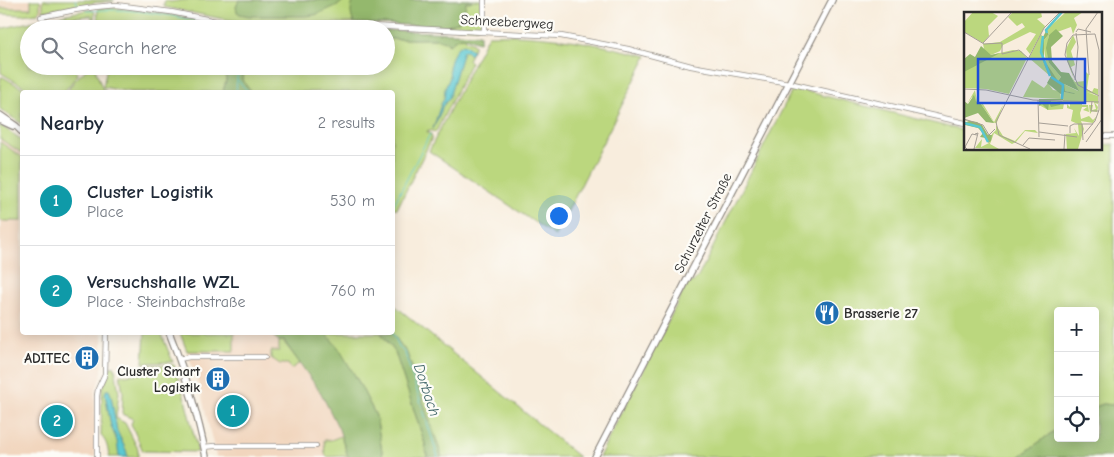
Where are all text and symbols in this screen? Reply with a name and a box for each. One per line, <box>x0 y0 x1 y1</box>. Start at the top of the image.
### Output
street label: Schneebergweg <box>460 11 554 33</box>
inset map <box>964 12 1102 150</box>
search box <box>20 20 395 75</box>
icon: search <box>38 34 66 62</box>
text: Search here <box>78 37 177 59</box>
text: Nearby <box>40 111 104 135</box>
text: 2 results <box>318 114 375 132</box>
street label: Schurzelter Straße <box>670 170 736 276</box>
text: Cluster Logistik <box>87 181 213 203</box>
text: 1 <box>53 192 59 210</box>
text: 530 m <box>330 192 375 210</box>
text: Place <box>87 203 123 221</box>
your location <box>546 203 572 229</box>
text: Versuchshalle WZL <box>87 271 240 293</box>
text: 2 <box>52 282 60 300</box>
text: 760 m <box>331 282 375 300</box>
text: Place · Steinbachstraße <box>87 293 245 311</box>
restaurant icon: Brasserie 27 <box>814 300 840 326</box>
place label: Brasserie 27 <box>844 305 918 322</box>
map controls <box>1054 307 1099 442</box>
button: + <box>1054 307 1099 352</box>
building icon: ADITEC <box>74 345 100 371</box>
place label: ADITEC <box>24 350 71 367</box>
button: − <box>1054 352 1099 397</box>
water label: Dorbach <box>410 361 444 419</box>
place label: Cluster Smart Logistik <box>117 363 200 396</box>
building icon: Cluster Smart Logistik <box>205 366 231 392</box>
pin: 1 <box>217 392 249 430</box>
button: locate <box>1054 397 1099 442</box>
pin: 2 <box>41 402 73 440</box>

